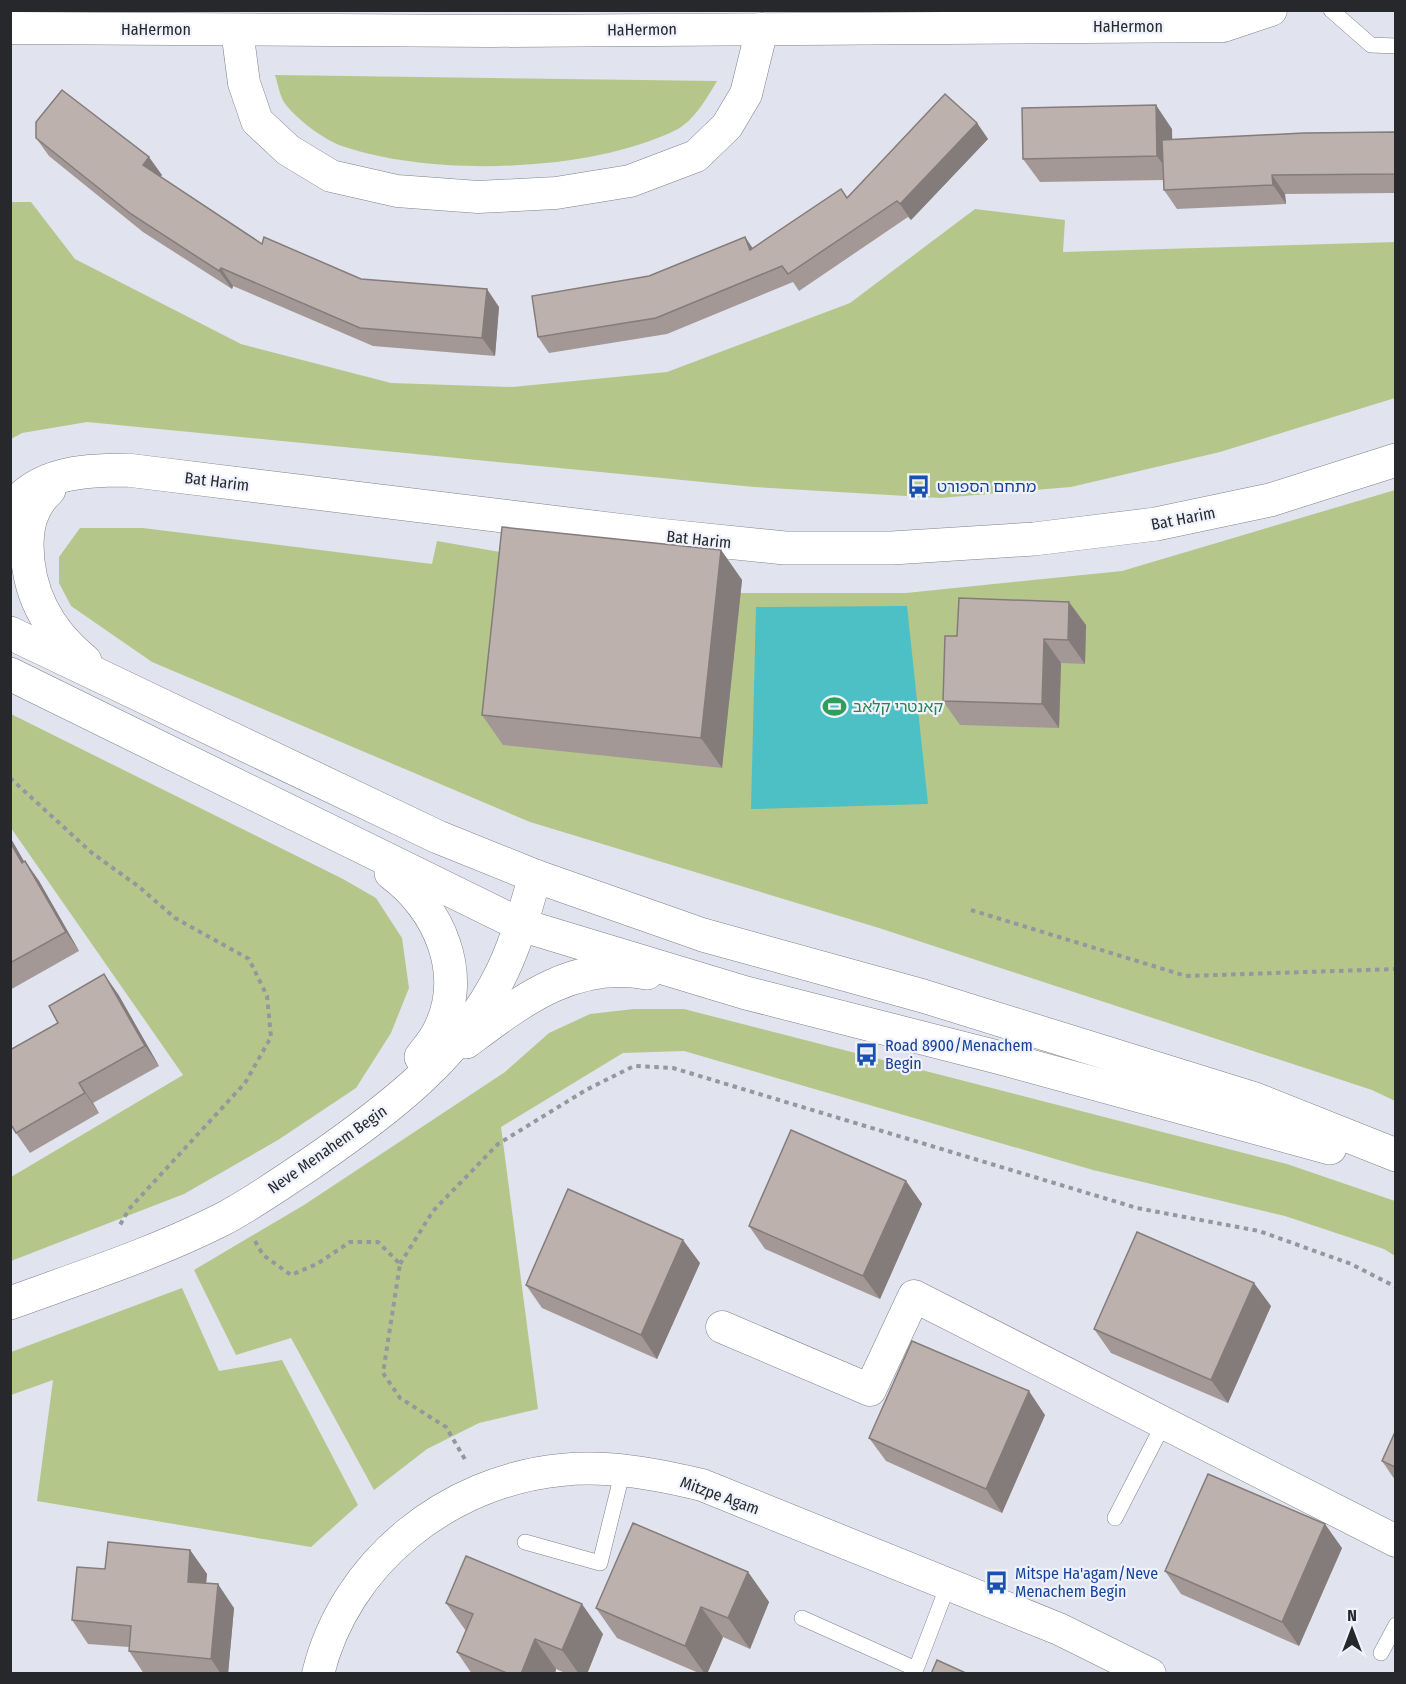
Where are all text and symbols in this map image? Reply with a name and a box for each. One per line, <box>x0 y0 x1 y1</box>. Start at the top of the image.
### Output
street label: HaHermon <box>1093 17 1163 36</box>
street label: HaHermon <box>607 19 677 40</box>
street label: HaHermon <box>121 20 191 39</box>
street label: Bat Harim <box>184 468 250 495</box>
bus stop icon: מתחם הספורט <box>906 473 932 499</box>
place label: מתחם הספורט <box>937 477 1036 496</box>
street label: Bat Harim <box>1149 503 1217 534</box>
street label: Bat Harim <box>666 527 732 552</box>
sports icon: קאנטרי קלאב <box>822 693 848 719</box>
place label: קאנטרי קלאב <box>853 697 943 716</box>
place label: Road 8900/Menachem Begin <box>885 1036 1033 1073</box>
bus stop icon: Road 8900/Menachem Begin <box>854 1041 880 1067</box>
street label: Neve Menahem Begin <box>264 1101 390 1198</box>
street label: Mitzpe Agam <box>678 1472 762 1519</box>
place label: Mitspe Ha'agam/Neve Menachem Begin <box>1015 1564 1158 1601</box>
bus stop icon: Mitspe Ha'agam/Neve Menachem Begin <box>984 1569 1010 1595</box>
north arrow <box>1322 1600 1382 1660</box>
text: N <box>1347 1606 1357 1625</box>

